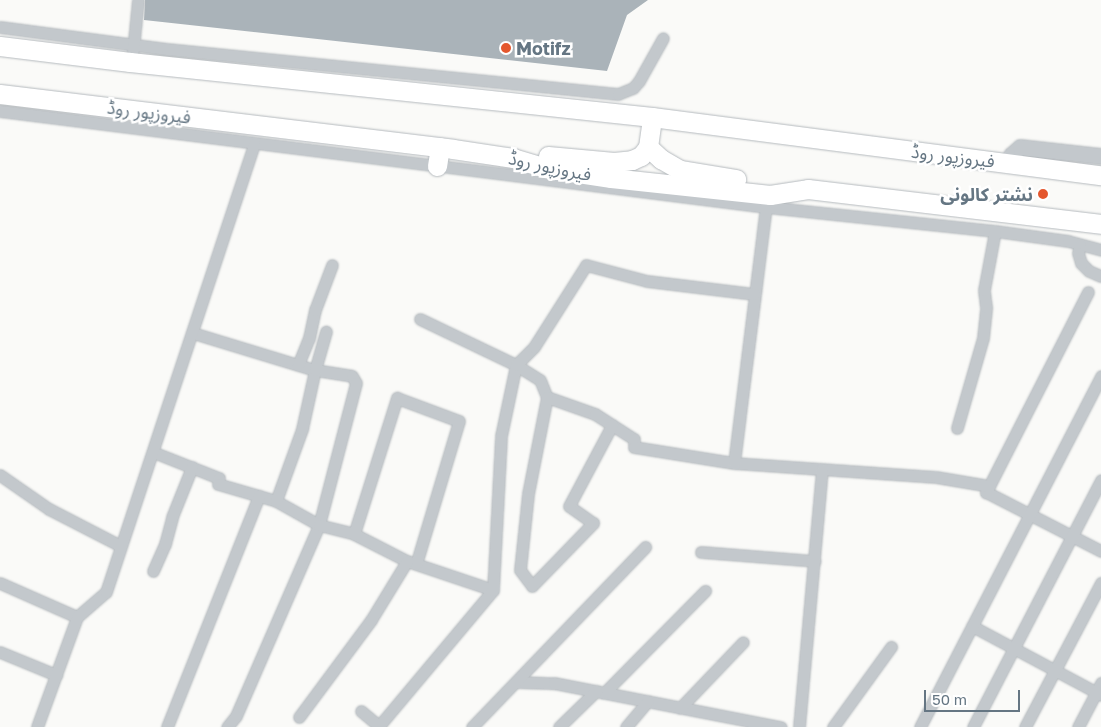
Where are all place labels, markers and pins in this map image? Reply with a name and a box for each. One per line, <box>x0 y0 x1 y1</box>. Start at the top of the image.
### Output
place label: Motifz <box>516 37 571 59</box>
marker: Motifz <box>500 42 512 54</box>
place label: نشتر کالونی <box>940 183 1033 205</box>
marker: نشتر کالونی <box>1037 188 1049 200</box>

